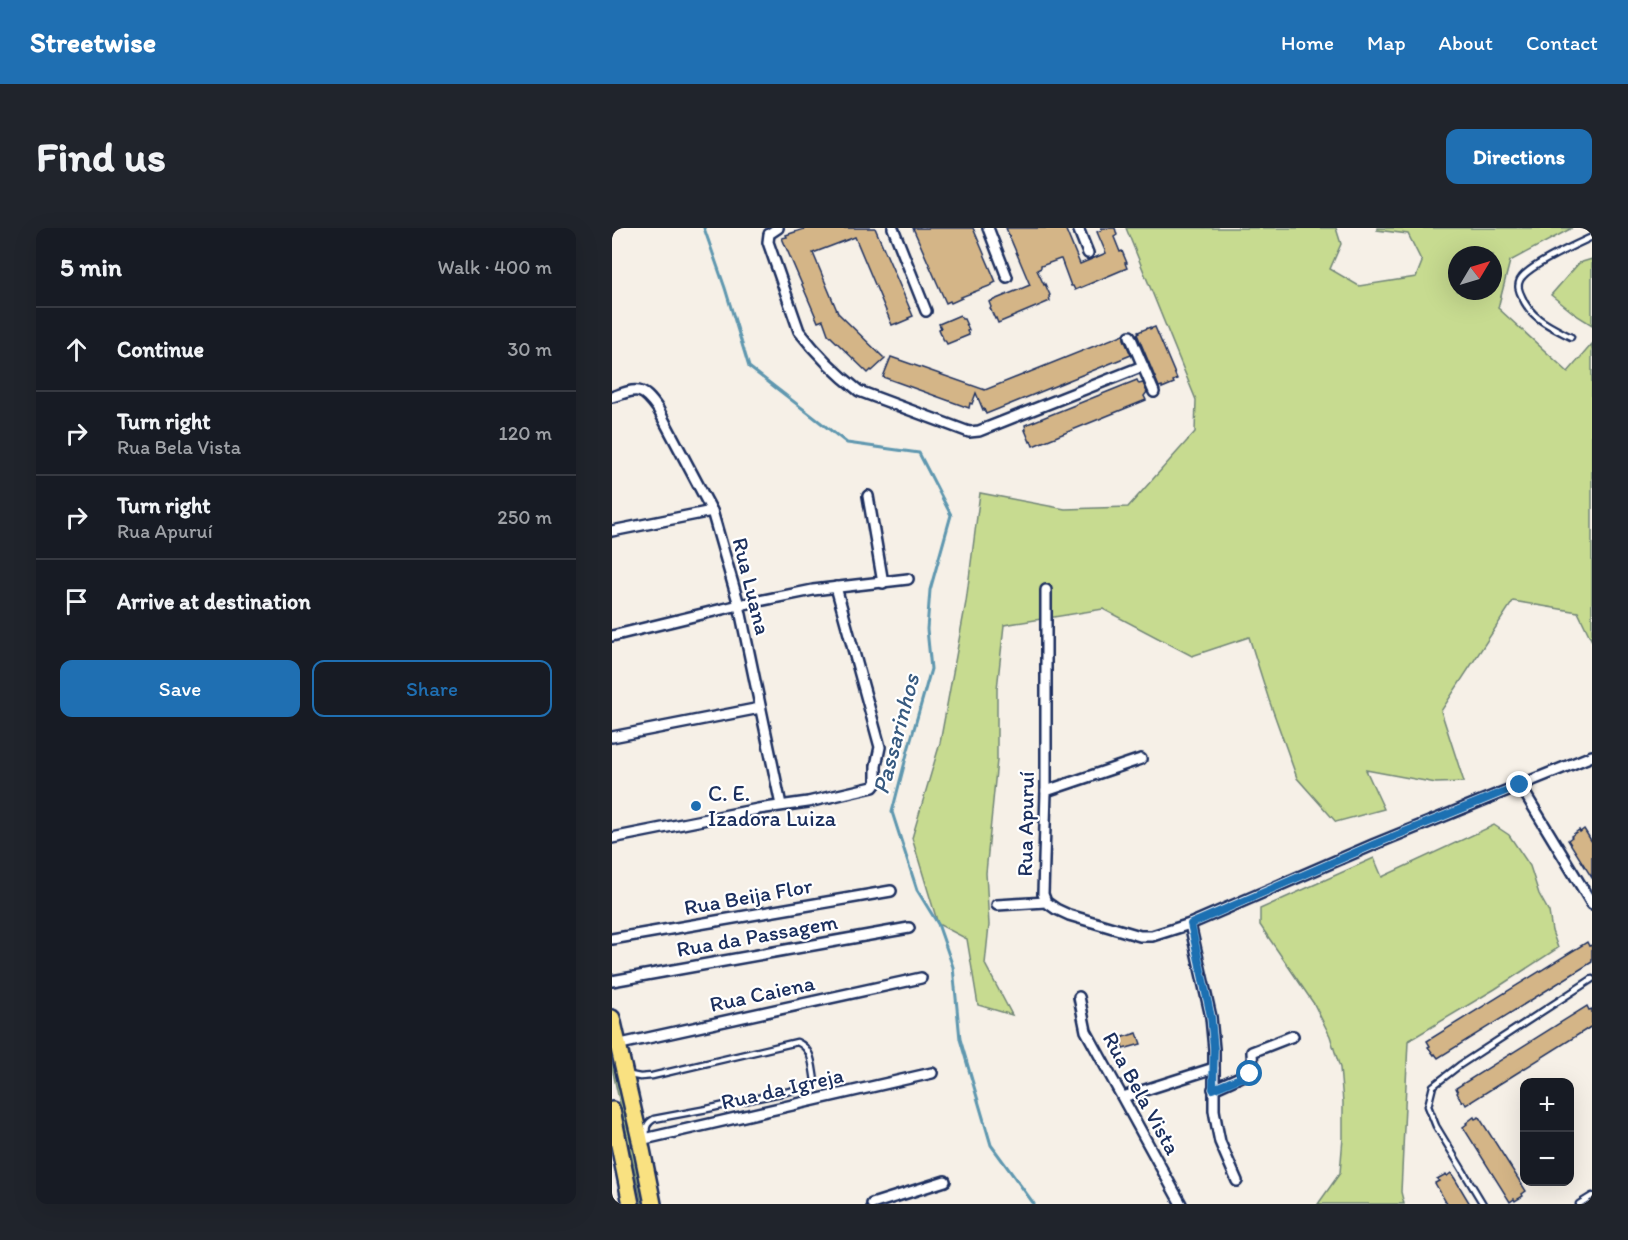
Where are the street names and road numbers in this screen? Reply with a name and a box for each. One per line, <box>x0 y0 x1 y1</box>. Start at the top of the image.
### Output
street label: Rua Luana <box>726 535 777 638</box>
street label: Rua Apuruí <box>1011 771 1040 877</box>
street label: Rua Beija Flor <box>682 872 815 921</box>
street label: Rua da Passagem <box>674 908 840 963</box>
street label: Rua Caiena <box>707 969 818 1018</box>
street label: Rua Bela Vista <box>1097 1027 1187 1160</box>
street label: Rua da Igreja <box>718 1061 846 1116</box>

